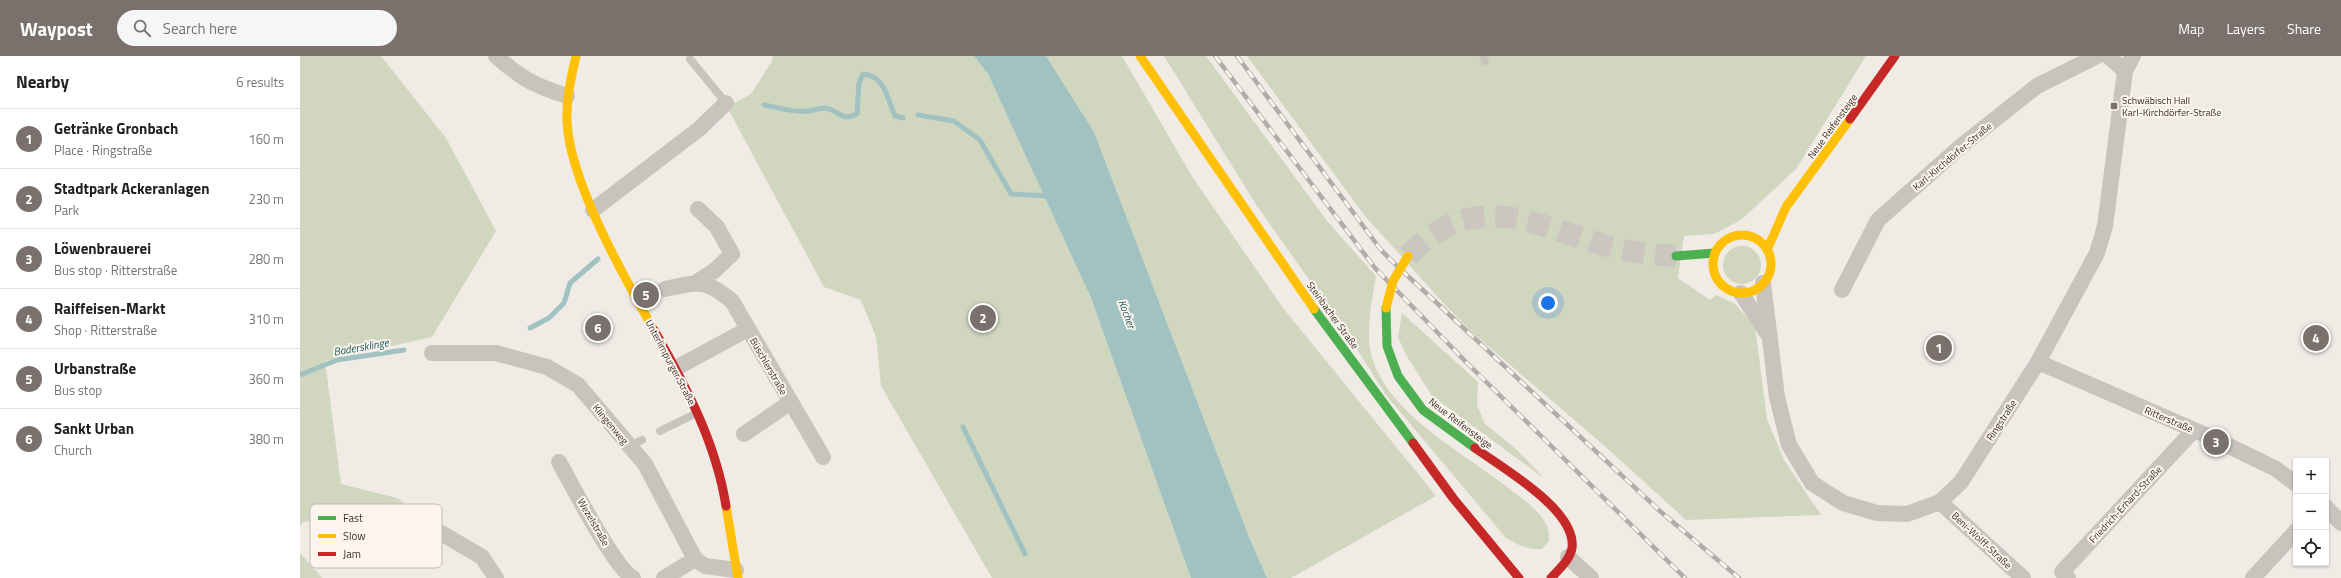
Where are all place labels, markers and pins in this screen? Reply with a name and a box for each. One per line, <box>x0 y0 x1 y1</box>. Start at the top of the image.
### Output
place label: Schwäbisch Hall Karl-Kirchdörfer-Straße <box>2122 93 2221 120</box>
marker: Schwäbisch Hall Karl-Kirchdörfer-Straße <box>2109 101 2119 111</box>
pin: 5 <box>633 280 659 310</box>
pin: 2 <box>970 303 996 333</box>
pin: 6 <box>585 313 611 343</box>
pin: 4 <box>2303 323 2329 353</box>
pin: 1 <box>1926 333 1952 363</box>
pin: 3 <box>2203 427 2229 457</box>

